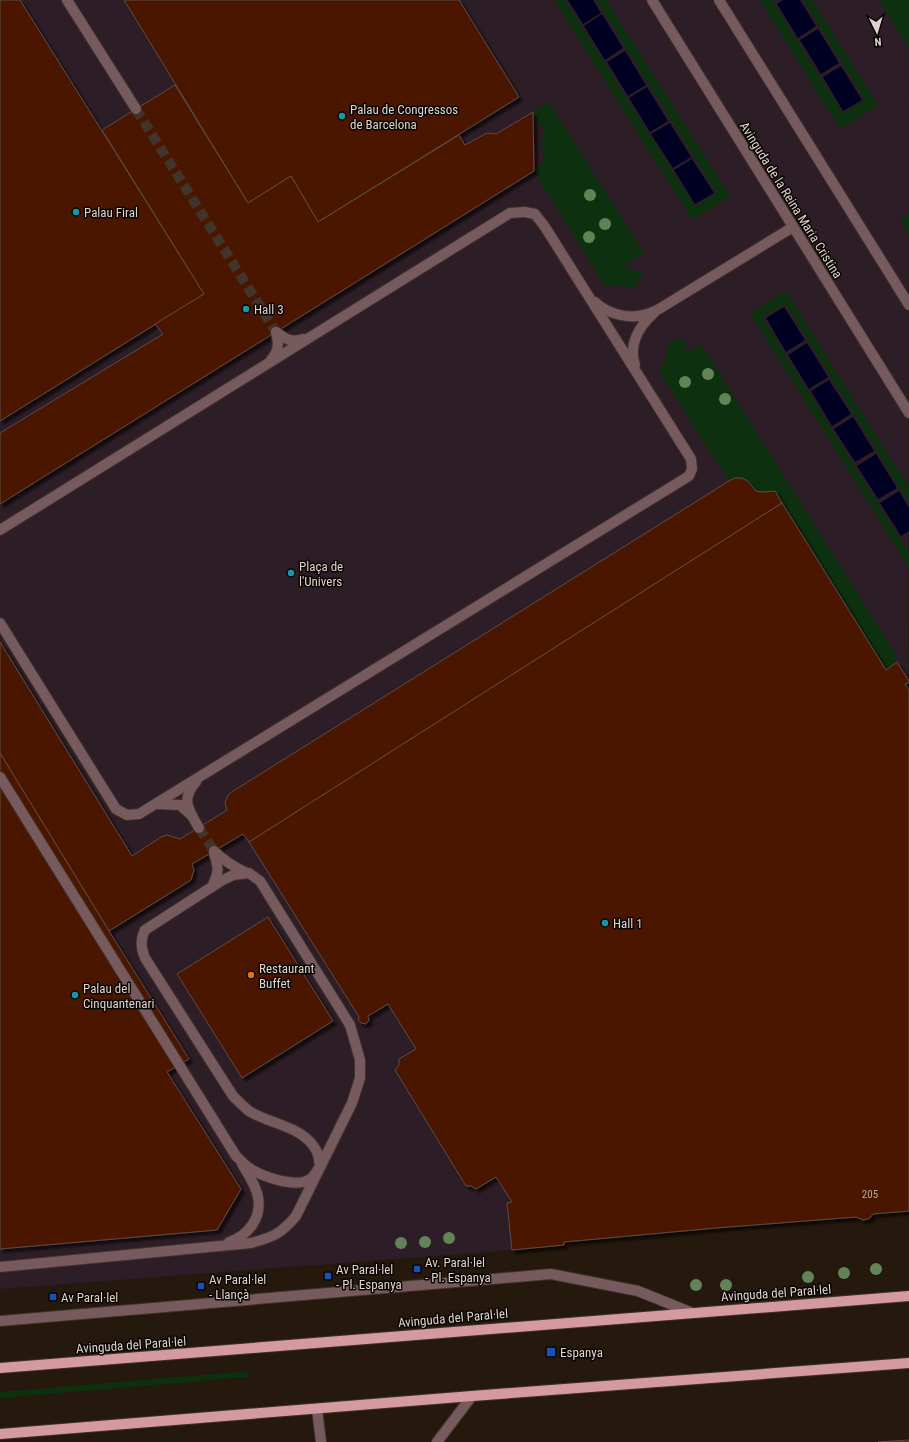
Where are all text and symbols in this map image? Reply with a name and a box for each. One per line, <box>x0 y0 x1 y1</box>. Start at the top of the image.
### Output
north arrow <box>857 12 897 52</box>
text: N <box>874 35 882 48</box>
place label: Palau de Congressos de Barcelona <box>350 102 458 132</box>
marker: Palau de Congressos de Barcelona <box>337 111 347 121</box>
street label: Avinguda de la Reina Maria Cristina <box>737 119 845 281</box>
place label: Palau Firal <box>84 205 138 220</box>
marker: Palau Firal <box>71 207 81 217</box>
place label: Hall 3 <box>254 302 284 317</box>
marker: Hall 3 <box>241 304 251 314</box>
place label: Plaça de l'Univers <box>299 559 343 589</box>
marker: Plaça de l'Univers <box>286 568 296 578</box>
place label: Hall 1 <box>613 916 643 931</box>
marker: Hall 1 <box>600 918 610 928</box>
place label: Restaurant Buffet <box>259 961 315 991</box>
marker: Restaurant Buffet <box>246 970 256 980</box>
place label: Palau del Cinquantenari <box>83 981 154 1011</box>
marker: Palau del Cinquantenari <box>70 990 80 1000</box>
house number: 205 <box>862 1188 878 1201</box>
place label: Av. Paral·lel - Pl. Espanya <box>425 1255 491 1285</box>
place label: Av Paral·lel - Pl. Espanya <box>336 1262 402 1292</box>
marker: Av. Paral·lel - Pl. Espanya <box>412 1264 422 1274</box>
marker: Av Paral·lel - Pl. Espanya <box>323 1271 333 1281</box>
place label: Av Paral·lel - Llançà <box>209 1272 266 1302</box>
marker: Av Paral·lel - Llançà <box>196 1281 206 1291</box>
street label: Avinguda del Paral·lel <box>720 1282 832 1304</box>
place label: Av Paral·lel <box>61 1290 118 1305</box>
marker: Av Paral·lel <box>48 1292 58 1302</box>
street label: Avinguda del Paral·lel <box>397 1306 509 1330</box>
street label: Avinguda del Paral·lel <box>75 1334 187 1356</box>
place label: Espanya <box>560 1345 603 1360</box>
marker: Espanya <box>545 1346 557 1358</box>

